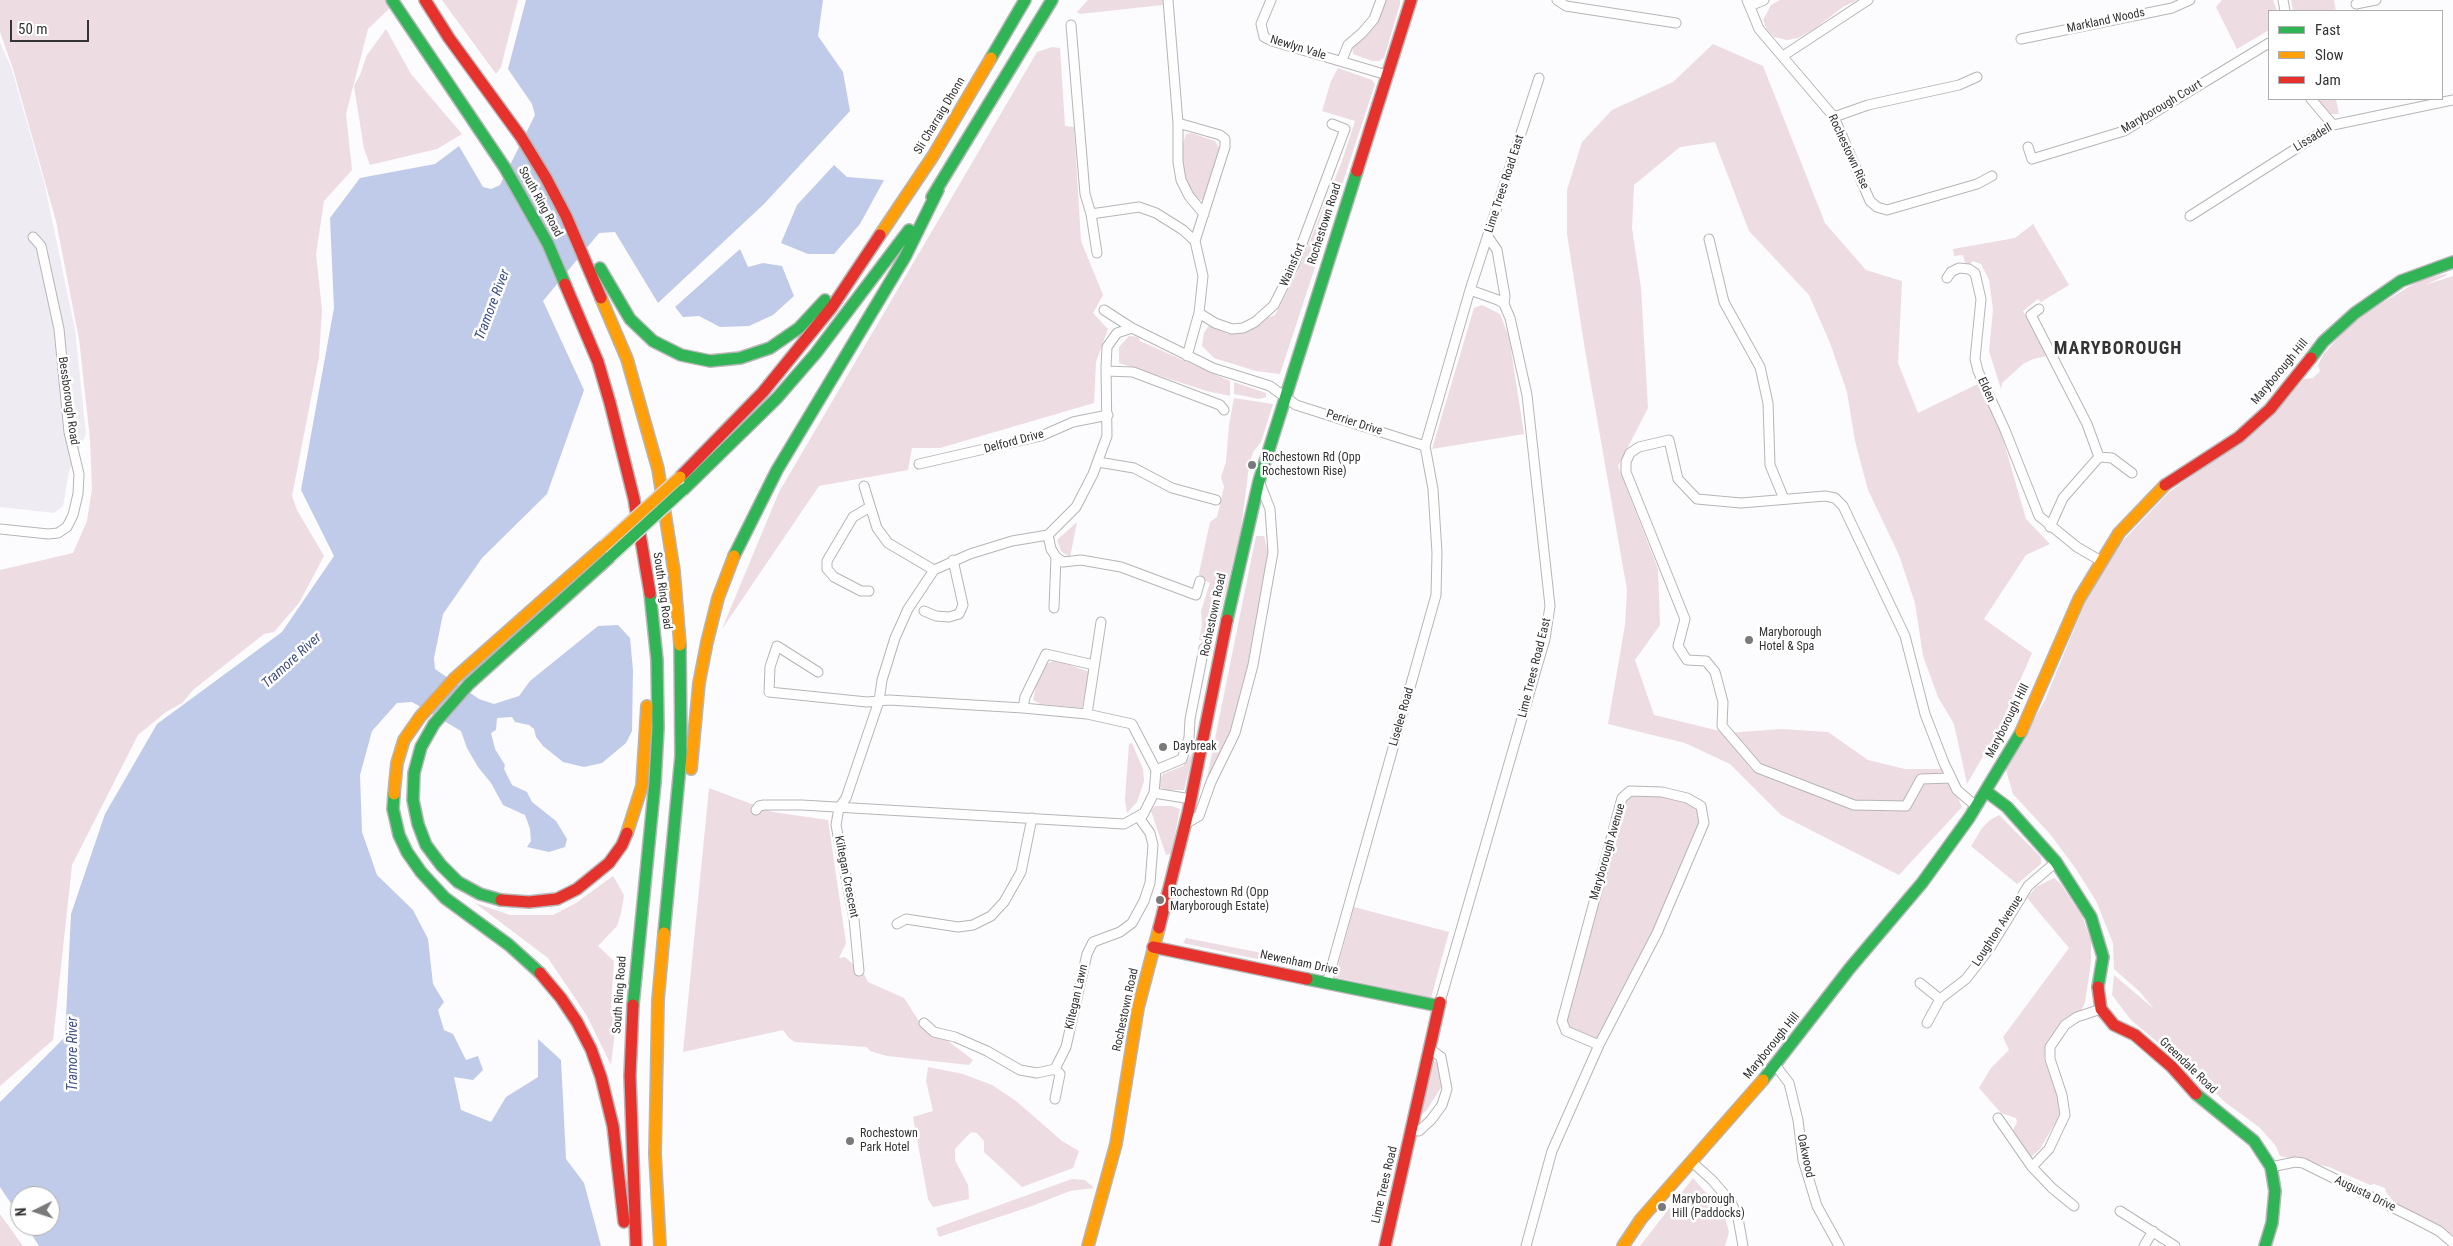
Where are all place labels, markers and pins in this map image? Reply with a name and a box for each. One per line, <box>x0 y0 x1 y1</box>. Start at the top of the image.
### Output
place label: Rochestown Rd (Opp Rochestown Rise) <box>1262 451 1361 479</box>
marker: Rochestown Rd (Opp Rochestown Rise) <box>1246 459 1258 471</box>
place label: Maryborough Hotel & Spa <box>1759 626 1822 654</box>
marker: Maryborough Hotel & Spa <box>1743 634 1755 646</box>
place label: Daybreak <box>1173 740 1217 754</box>
marker: Daybreak <box>1157 741 1169 753</box>
place label: Rochestown Rd (Opp Maryborough Estate) <box>1170 886 1269 914</box>
marker: Rochestown Rd (Opp Maryborough Estate) <box>1154 894 1166 906</box>
place label: Rochestown Park Hotel <box>860 1127 918 1155</box>
marker: Rochestown Park Hotel <box>844 1135 856 1147</box>
place label: Maryborough Hill (Paddocks) <box>1672 1193 1745 1221</box>
marker: Maryborough Hill (Paddocks) <box>1656 1201 1668 1213</box>

